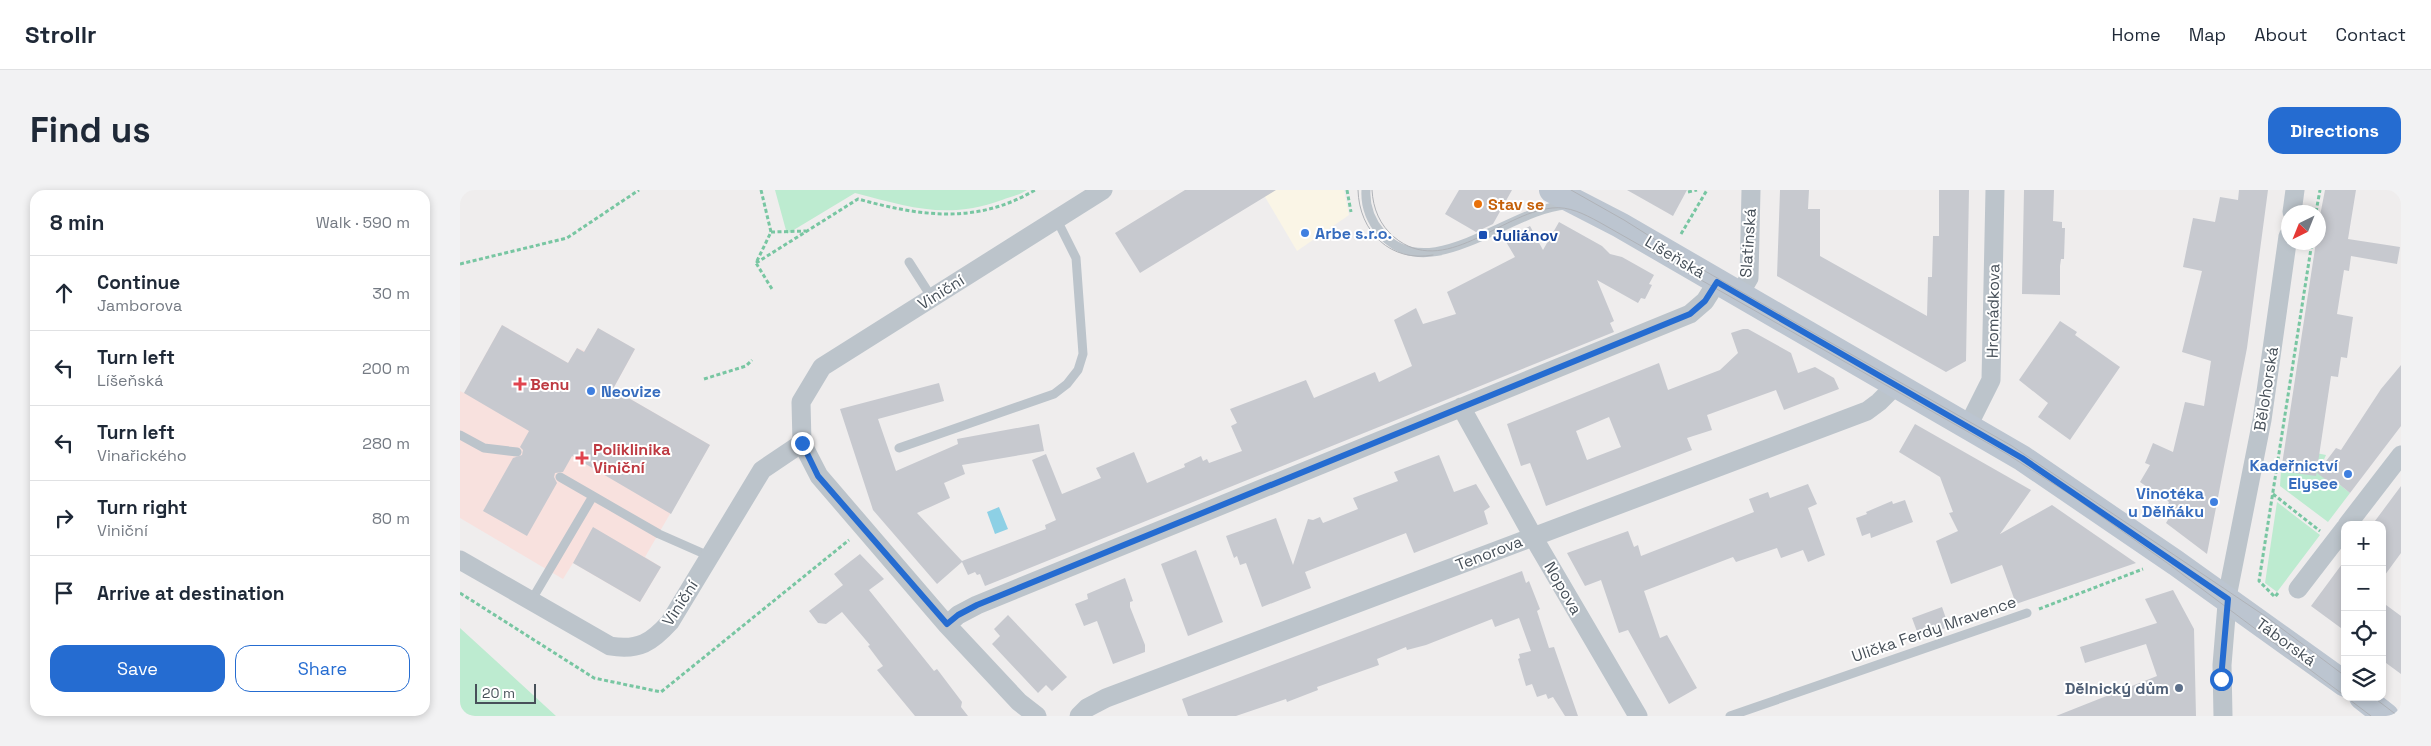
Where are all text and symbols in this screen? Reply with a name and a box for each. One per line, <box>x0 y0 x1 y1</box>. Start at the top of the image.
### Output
text: Strollr <box>25 19 97 50</box>
text: Home <box>2112 23 2161 46</box>
text: Map <box>2189 23 2226 46</box>
text: About <box>2254 23 2308 46</box>
text: Contact <box>2336 23 2406 46</box>
button: Directions <box>2268 107 2401 154</box>
text: Find us <box>30 108 151 152</box>
place label: Stav se <box>1488 194 1544 215</box>
marker: Stav se <box>1472 198 1484 210</box>
north arrow <box>2281 205 2326 250</box>
street label: Slatinská <box>1735 208 1761 278</box>
text: 8 min <box>50 209 104 236</box>
text: Walk · 590 m <box>316 212 410 233</box>
place label: Arbe s.r.o. <box>1315 223 1392 244</box>
place label: Juliánov <box>1493 225 1558 246</box>
marker: Arbe s.r.o. <box>1299 227 1311 239</box>
marker: Juliánov <box>1477 229 1489 241</box>
street label: Líšeňská <box>1641 231 1709 283</box>
street label: Hromádkova <box>1982 264 2004 358</box>
text: Continue <box>97 270 180 295</box>
street label: Viniční <box>914 270 968 314</box>
icon: ahead <box>50 279 78 307</box>
text: 30 m <box>372 283 410 304</box>
text: Jamborova <box>97 295 182 316</box>
text: Turn left <box>97 345 175 370</box>
street label: Bělohorská <box>2249 345 2283 433</box>
icon: left <box>50 354 78 382</box>
text: 200 m <box>362 358 410 379</box>
text: Líšeňská <box>97 370 163 391</box>
place label: Benu <box>530 374 569 395</box>
marker: Benu <box>514 378 526 390</box>
place label: Neovize <box>601 381 661 402</box>
marker: Neovize <box>585 385 597 397</box>
text: Turn left <box>97 420 175 445</box>
icon: left <box>50 429 78 457</box>
route end <box>791 432 814 455</box>
text: 280 m <box>362 433 410 454</box>
place label: Poliklinika Viniční <box>593 439 671 478</box>
text: Vinařického <box>97 445 187 466</box>
marker: Poliklinika Viniční <box>575 451 589 465</box>
place label: Kadeřnictví Elysee <box>2250 455 2339 494</box>
marker: Kadeřnictví Elysee <box>2342 468 2354 480</box>
place label: Vinotéka u Dělňáku <box>2128 483 2204 522</box>
text: Turn right <box>97 495 187 520</box>
marker: Vinotéka u Dělňáku <box>2208 496 2220 508</box>
icon: right <box>50 504 78 532</box>
text: 80 m <box>372 508 410 529</box>
text: Viniční <box>97 520 148 541</box>
map controls <box>2341 521 2386 701</box>
button: + <box>2341 521 2386 566</box>
street label: Tenorova <box>1453 531 1525 575</box>
street label: Nopova <box>1539 558 1587 618</box>
button: − <box>2341 566 2386 611</box>
street label: Viniční <box>657 576 703 630</box>
icon: arrive <box>50 579 78 607</box>
text: Arrive at destination <box>97 581 285 606</box>
street label: Ulička Ferdy Mravence <box>1849 591 2019 667</box>
button: locate <box>2341 611 2386 656</box>
street label: Táborská <box>2252 613 2320 671</box>
button: Save <box>50 645 225 692</box>
button: Share <box>235 645 410 692</box>
button: layers <box>2341 656 2386 701</box>
route start <box>2210 668 2233 691</box>
place label: Dělnický dům <box>2065 678 2169 699</box>
scale bar <box>475 681 536 704</box>
marker: Dělnický dům <box>2173 682 2185 694</box>
text: 20 m <box>482 684 515 702</box>

